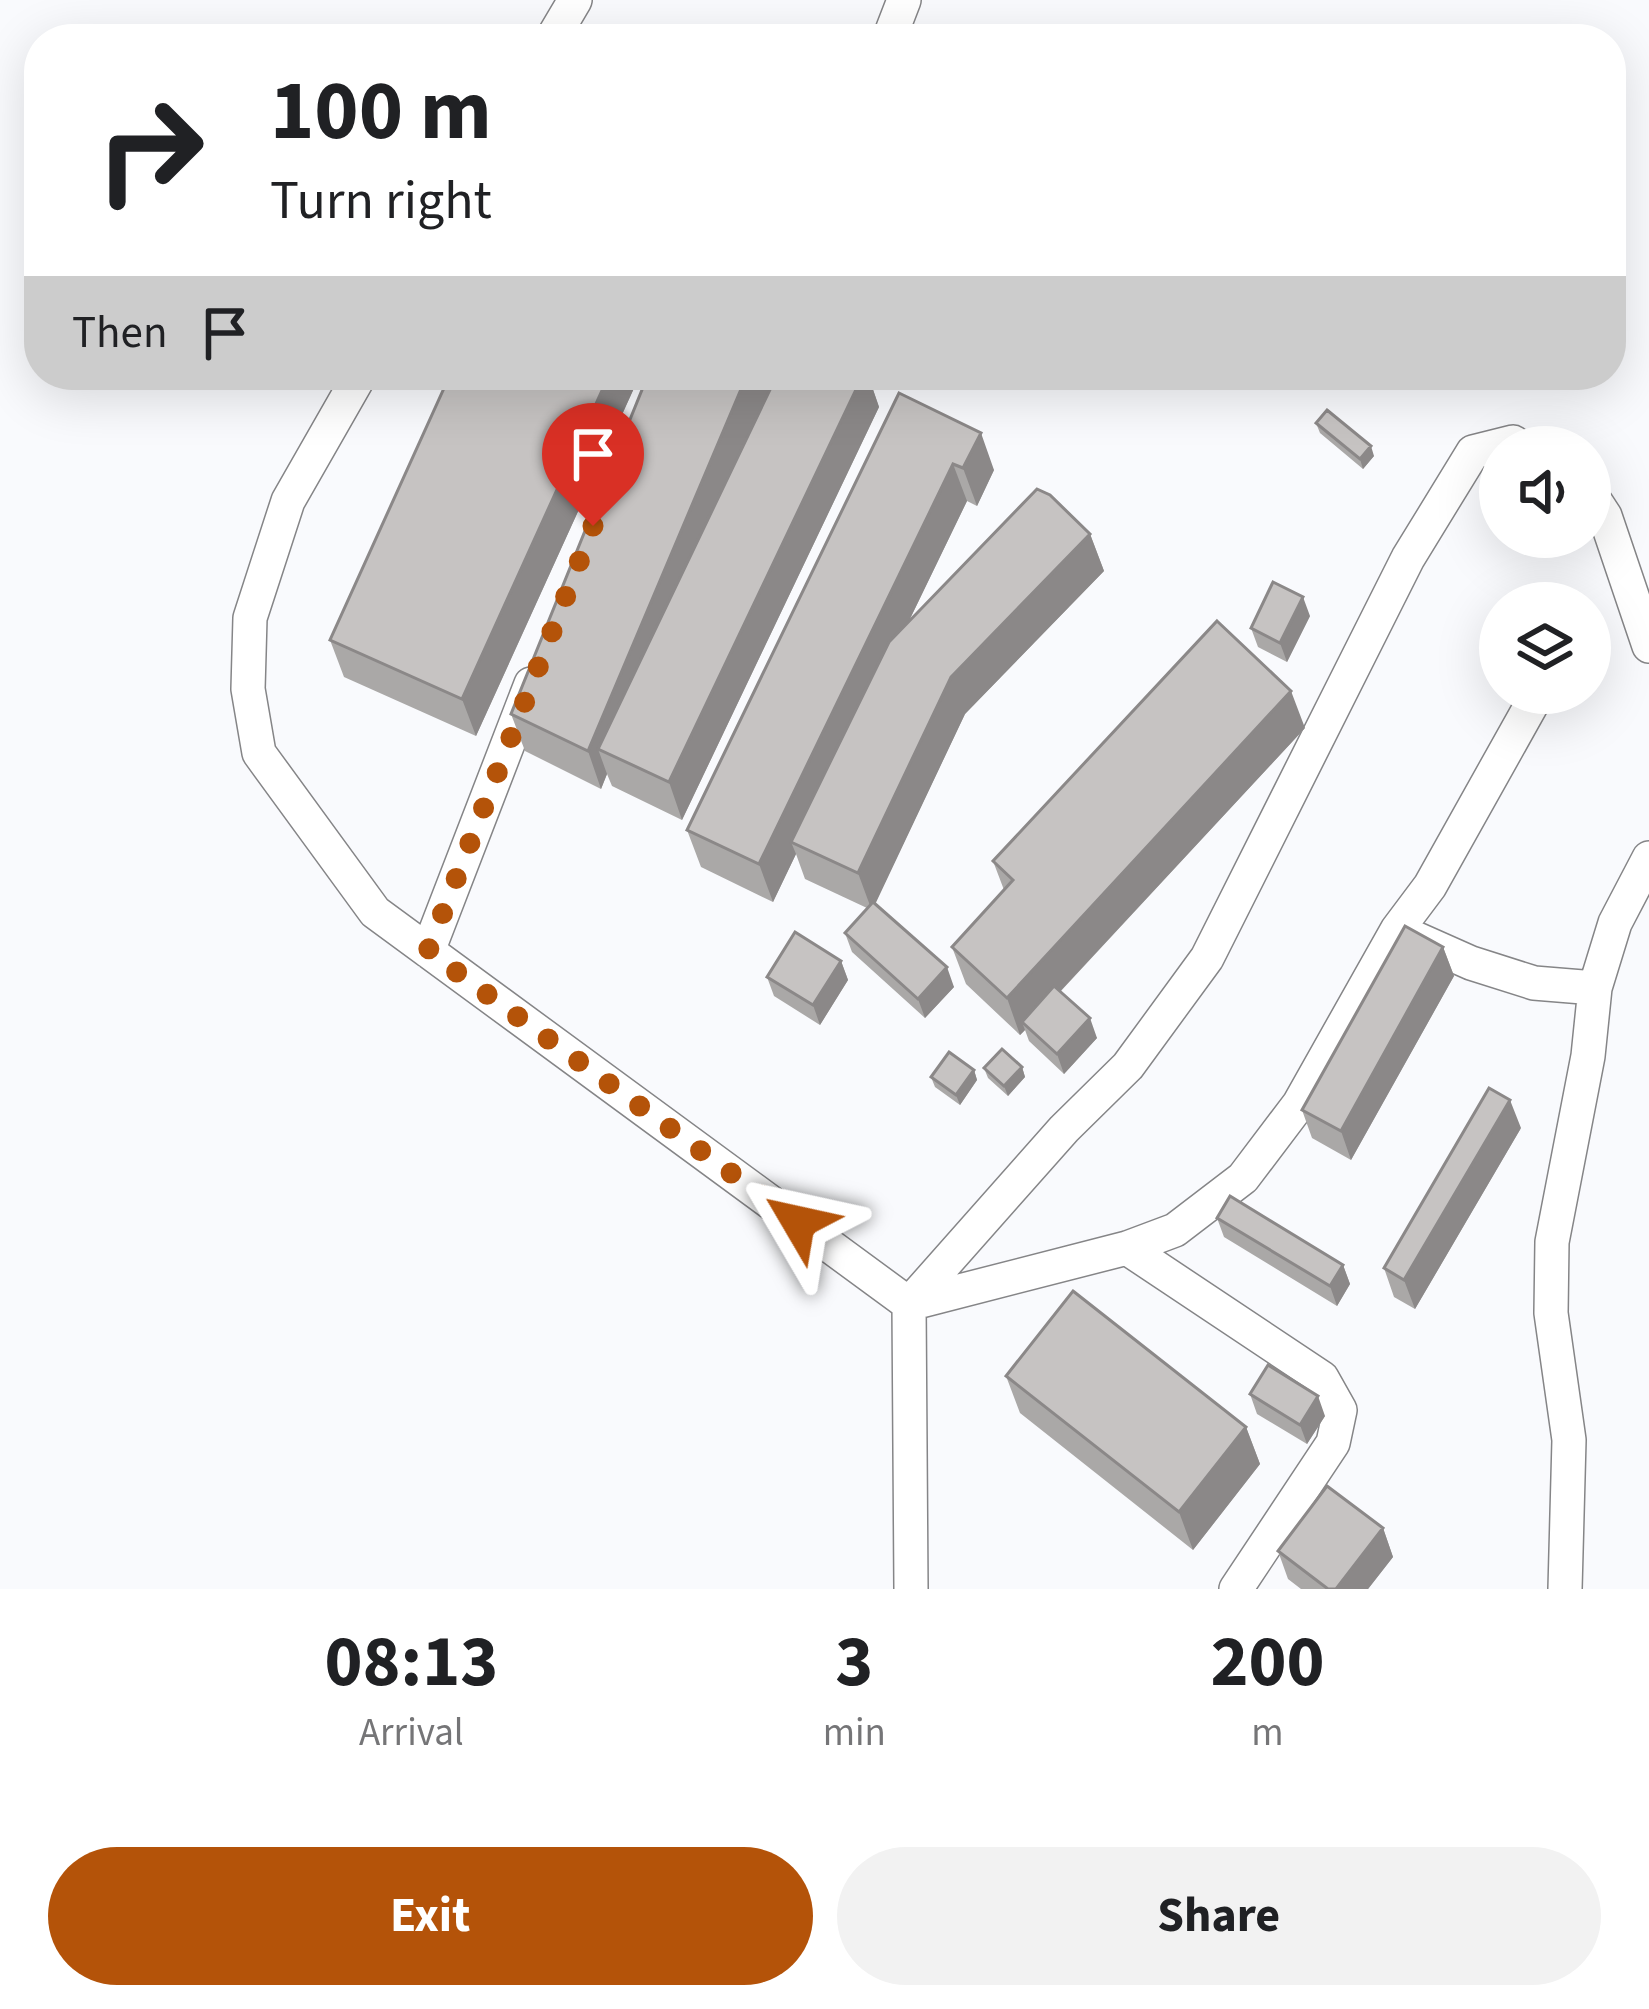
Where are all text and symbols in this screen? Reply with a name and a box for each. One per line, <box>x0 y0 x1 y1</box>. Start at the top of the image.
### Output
text: 100 m <box>270 52 492 172</box>
icon: right <box>72 72 228 228</box>
text: Turn right <box>270 163 492 240</box>
icon: arrive <box>192 300 258 366</box>
text: Then <box>72 301 168 365</box>
pin <box>542 403 644 526</box>
icon: arrive <box>560 421 626 487</box>
map controls <box>1479 426 1611 714</box>
button: sound <box>1479 426 1611 558</box>
button: layers <box>1479 582 1611 714</box>
position arrow <box>735 1159 861 1285</box>
text: 08:13 <box>325 1611 498 1714</box>
text: 3 <box>835 1611 873 1714</box>
text: 200 <box>1210 1611 1325 1714</box>
text: Arrival <box>359 1705 464 1761</box>
text: min <box>823 1705 886 1761</box>
text: m <box>1251 1705 1284 1761</box>
button: Exit <box>48 1847 813 1985</box>
button: Share <box>837 1847 1601 1985</box>

